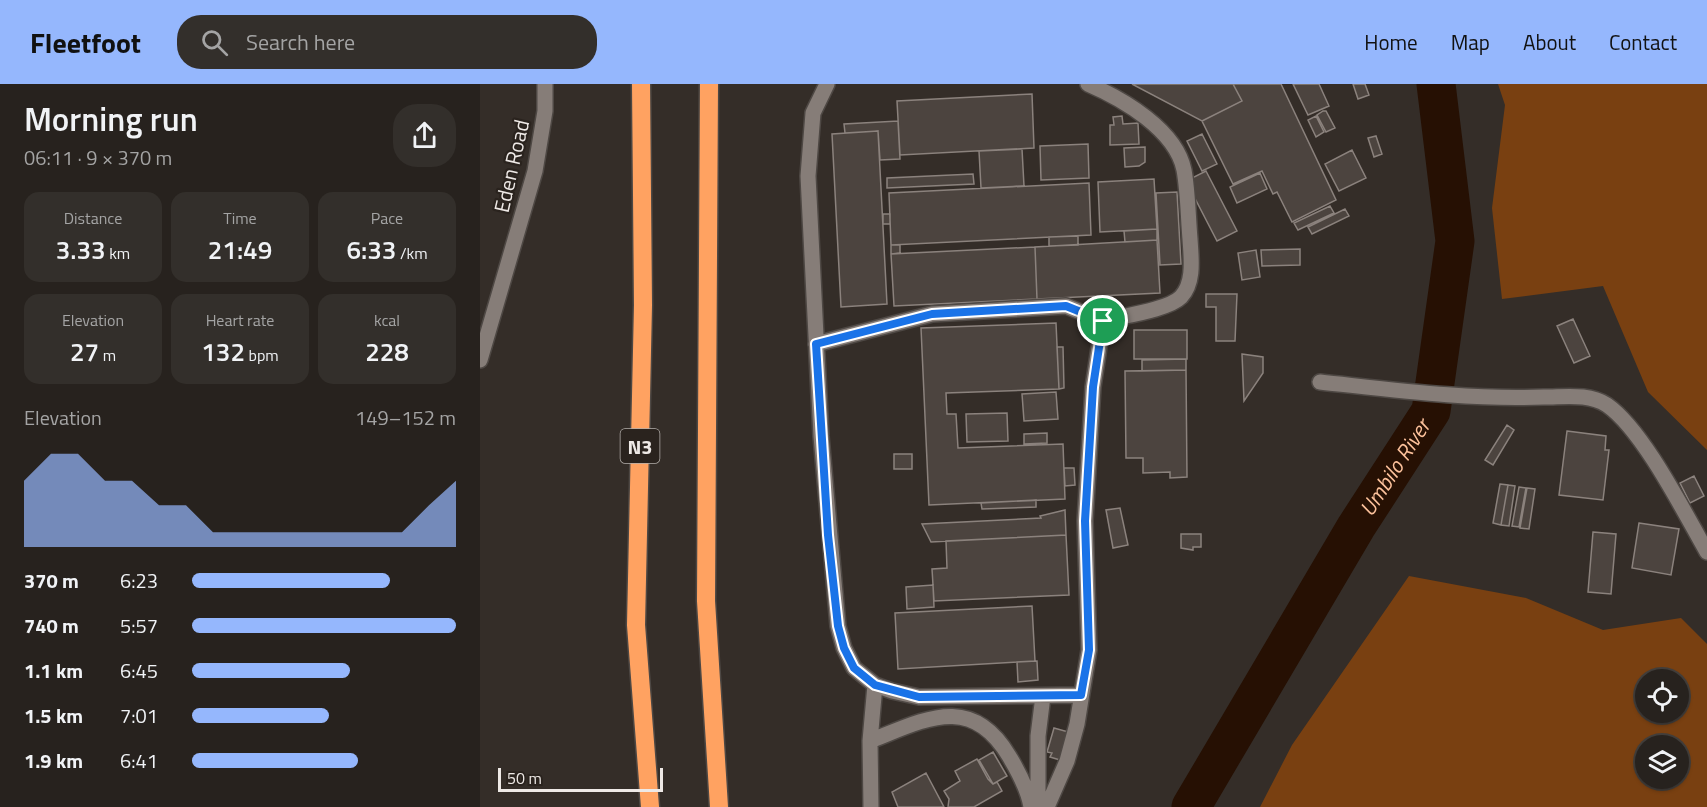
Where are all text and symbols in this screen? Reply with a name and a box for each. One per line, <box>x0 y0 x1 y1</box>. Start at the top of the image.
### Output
search box <box>177 15 597 69</box>
text: Fleetfoot <box>30 21 141 64</box>
text: Search here <box>246 25 355 59</box>
icon: search <box>198 26 231 59</box>
text: Home <box>1364 26 1418 58</box>
text: Map <box>1451 26 1490 58</box>
text: About <box>1523 26 1576 58</box>
text: Contact <box>1609 26 1677 58</box>
text: Morning run <box>24 94 198 144</box>
button: share <box>393 104 456 167</box>
street label: Eden Road <box>485 116 537 216</box>
text: 06:11 · 9 × 370 m <box>24 142 172 173</box>
text: Distance <box>64 206 122 230</box>
text: Time <box>223 206 257 230</box>
text: Pace <box>371 206 403 230</box>
text: 3.33 <box>56 230 106 269</box>
text: 21:49 <box>208 230 272 269</box>
text: 6:33 <box>346 230 396 269</box>
text: km <box>106 241 130 265</box>
text: /km <box>396 241 428 265</box>
pin <box>1077 295 1128 346</box>
icon: arrive <box>1086 304 1119 337</box>
text: Elevation <box>62 308 124 332</box>
text: Heart rate <box>206 308 274 332</box>
text: kcal <box>374 308 400 332</box>
text: 27 <box>70 332 99 371</box>
text: 132 <box>201 332 245 371</box>
text: 228 <box>365 332 409 371</box>
text: m <box>99 343 116 367</box>
text: bpm <box>245 343 279 367</box>
text: Elevation <box>24 402 102 433</box>
text: 149–152 m <box>355 402 456 433</box>
water label: Umbilo River <box>1350 409 1440 523</box>
road number: N3 <box>620 429 660 463</box>
text: 370 m <box>24 565 79 596</box>
text: 6:23 <box>120 565 158 596</box>
text: 740 m <box>24 610 79 641</box>
text: 5:57 <box>120 610 158 641</box>
text: 1.1 km <box>24 655 83 686</box>
text: 6:45 <box>120 655 158 686</box>
map controls <box>1635 669 1689 789</box>
button: locate <box>1635 669 1689 723</box>
text: 1.5 km <box>24 700 83 731</box>
text: 7:01 <box>120 700 158 731</box>
button: layers <box>1635 735 1689 789</box>
text: 1.9 km <box>24 745 83 776</box>
text: 6:41 <box>120 745 158 776</box>
scale bar <box>498 765 663 792</box>
text: 50 m <box>507 766 542 790</box>

